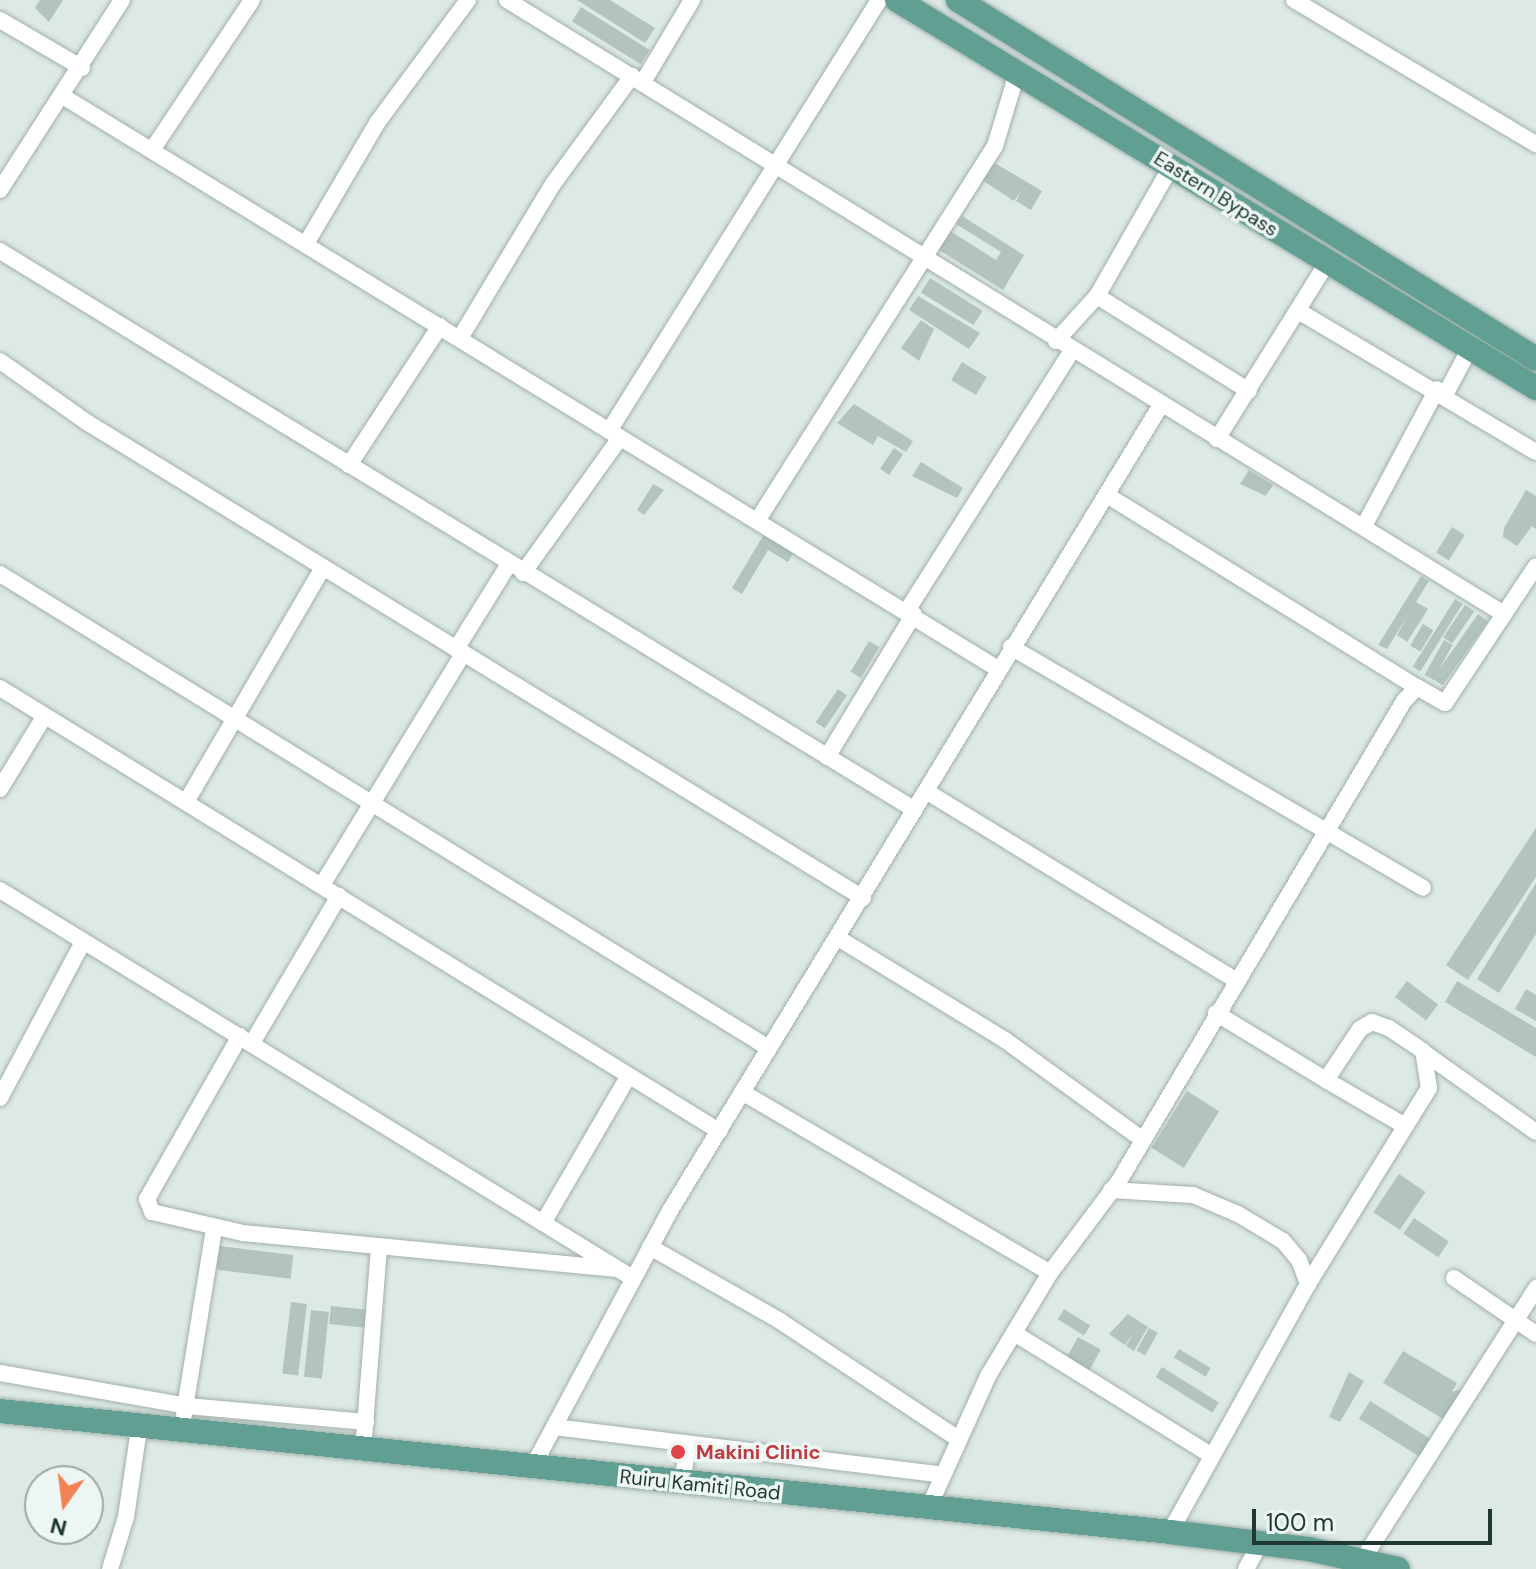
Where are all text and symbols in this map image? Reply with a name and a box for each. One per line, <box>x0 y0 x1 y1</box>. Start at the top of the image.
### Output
street label: Eastern Bypass <box>1150 146 1282 242</box>
place label: Makini Clinic <box>696 1440 821 1464</box>
marker: Makini Clinic <box>667 1441 689 1463</box>
north arrow <box>24 1465 104 1545</box>
street label: Ruiru Kamiti Road <box>618 1465 782 1505</box>
scale bar <box>1256 1493 1496 1543</box>
text: 100 m <box>1266 1507 1334 1538</box>
text: N <box>47 1511 70 1543</box>

